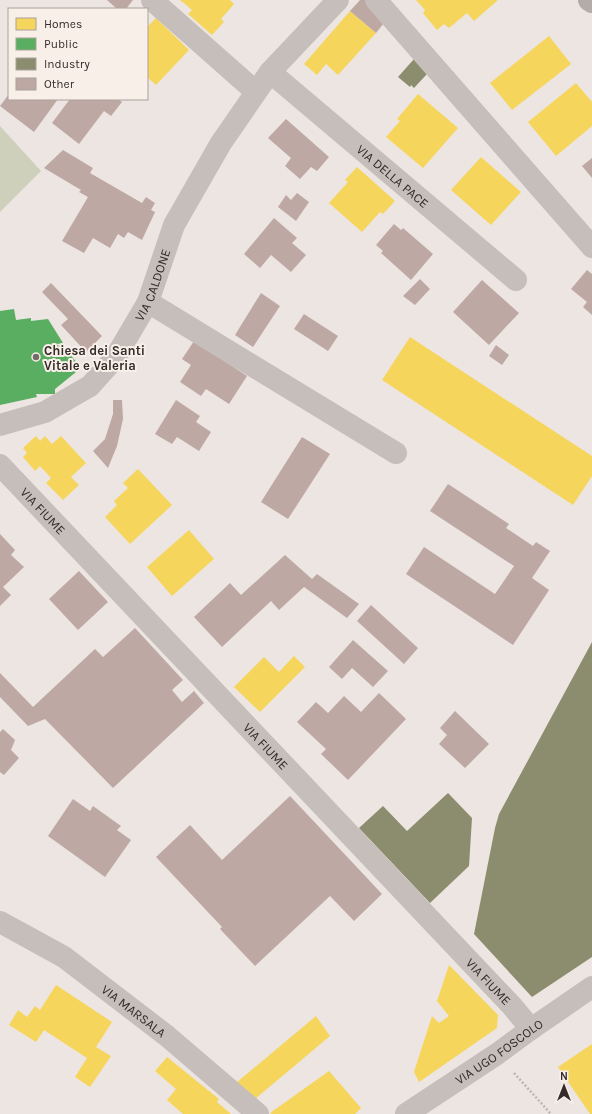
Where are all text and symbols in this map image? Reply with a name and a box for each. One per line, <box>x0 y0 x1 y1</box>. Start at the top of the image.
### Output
legend <box>8 8 148 100</box>
text: Homes <box>44 17 82 31</box>
text: Public <box>44 37 78 51</box>
text: Industry <box>44 57 90 71</box>
text: Other <box>44 77 75 91</box>
street label: VIA DELLA PACE <box>354 141 432 211</box>
street label: VIA CALDONE <box>131 247 173 323</box>
place label: Chiesa dei Santi Vitale e Valeria <box>44 343 145 373</box>
marker: Chiesa dei Santi Vitale e Valeria <box>31 352 41 362</box>
street label: VIA FIUME <box>18 484 69 537</box>
street label: VIA FIUME <box>240 720 292 773</box>
street label: VIA FIUME <box>463 955 514 1008</box>
street label: VIA MARSALA <box>99 981 169 1040</box>
street label: VIA UGO FOSCOLO <box>452 1016 546 1087</box>
north arrow <box>544 1066 584 1106</box>
text: N <box>560 1070 568 1083</box>

